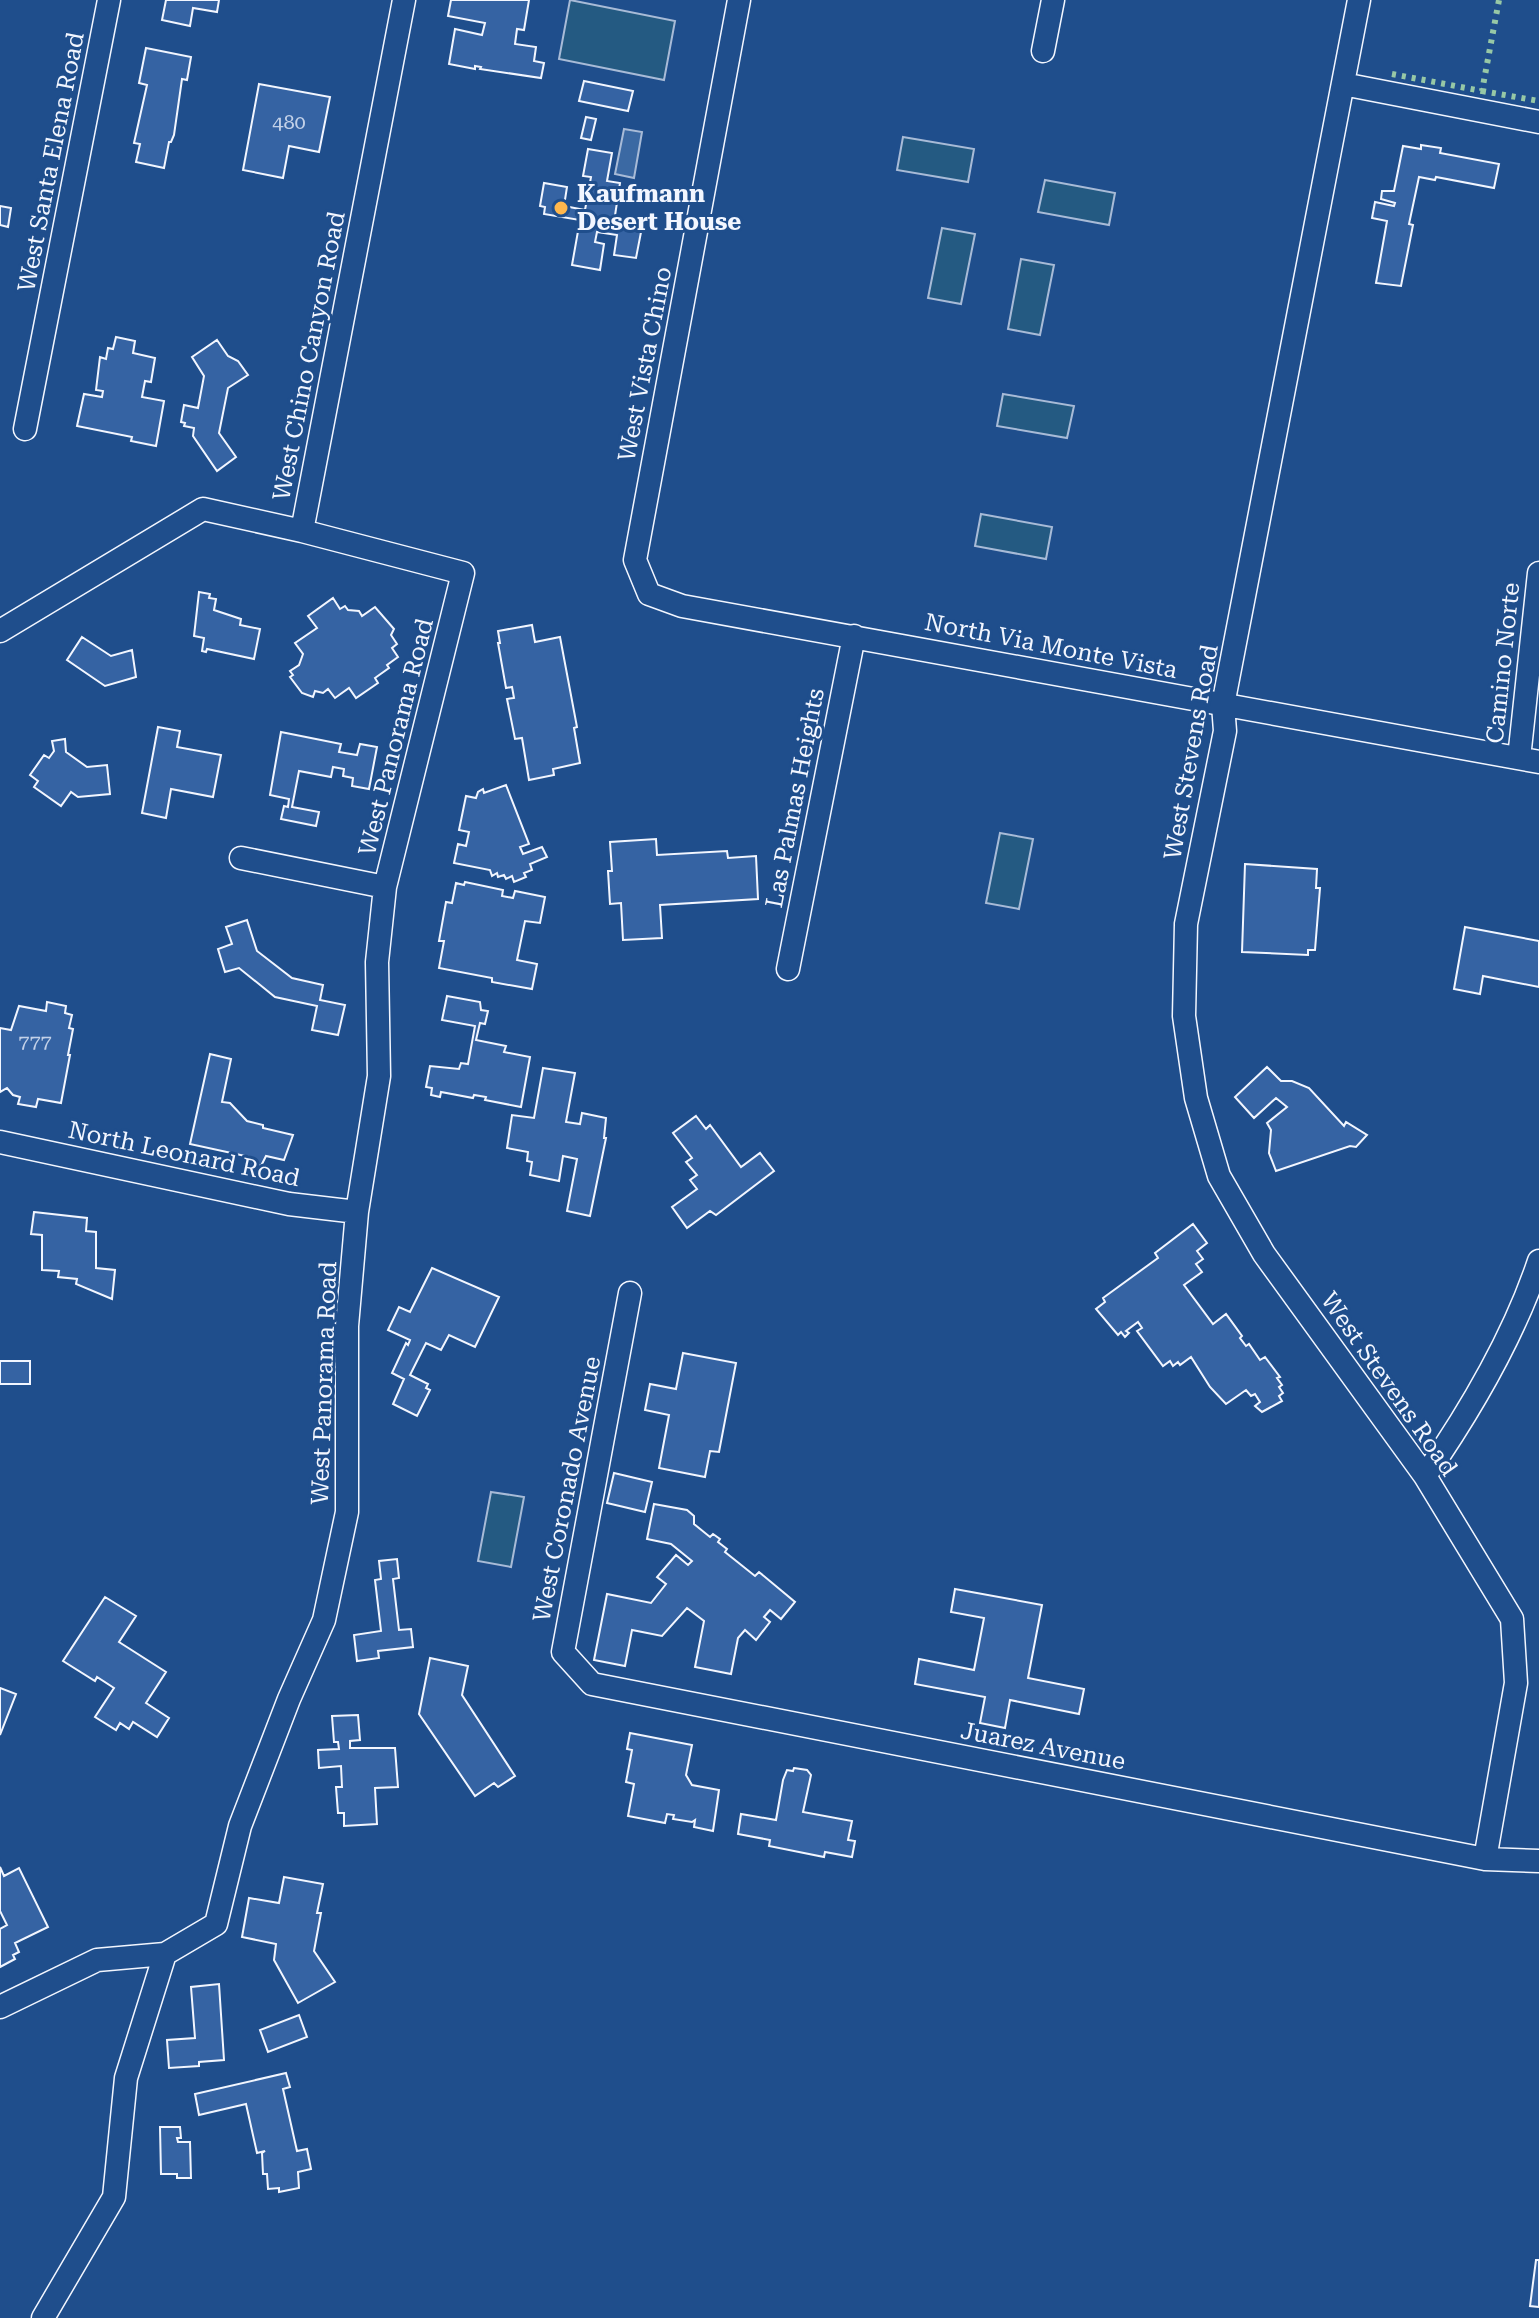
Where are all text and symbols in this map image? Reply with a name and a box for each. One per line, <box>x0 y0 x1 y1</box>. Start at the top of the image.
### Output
street label: West Santa Elena Road <box>12 30 90 294</box>
house number: 480 <box>272 110 306 134</box>
place label: Kaufmann Desert House <box>577 180 741 236</box>
marker: Kaufmann Desert House <box>552 199 570 217</box>
street label: West Chino Canyon Road <box>267 209 351 503</box>
street label: West Vista Chino <box>612 264 678 464</box>
street label: Camino Norte <box>1481 581 1525 745</box>
street label: North Via Monte Vista <box>922 608 1180 684</box>
street label: West Panorama Road <box>353 615 439 859</box>
street label: West Stevens Road <box>1158 642 1224 862</box>
street label: Las Palmas Heights <box>760 686 830 910</box>
house number: 777 <box>18 1030 52 1054</box>
street label: North Leonard Road <box>66 1116 302 1192</box>
street label: West Panorama Road <box>306 1261 342 1505</box>
street label: West Stevens Road <box>1315 1287 1463 1481</box>
street label: West Coronado Avenue <box>528 1354 606 1624</box>
street label: Juarez Avenue <box>958 1716 1128 1776</box>

